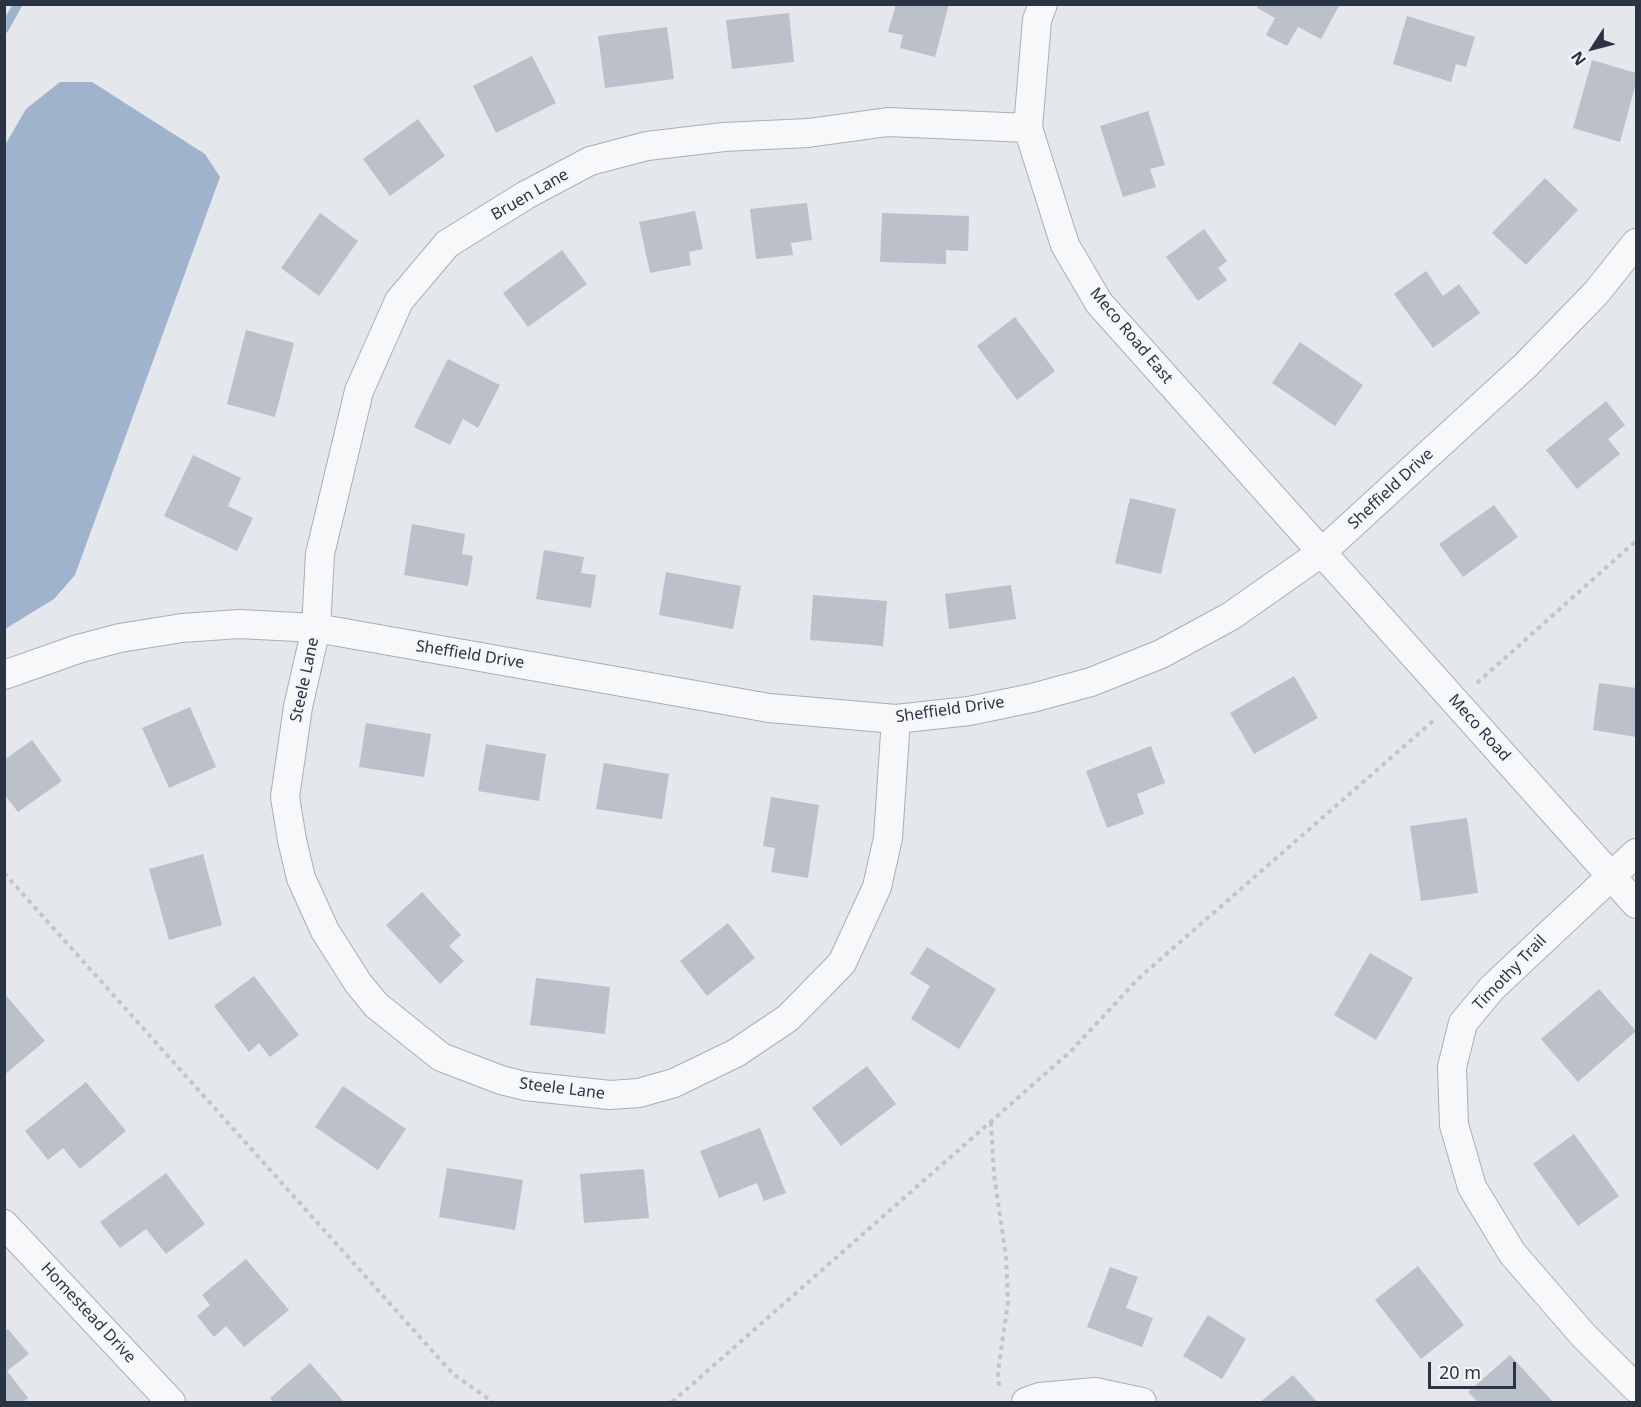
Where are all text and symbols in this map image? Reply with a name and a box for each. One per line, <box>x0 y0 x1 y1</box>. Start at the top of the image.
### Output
north arrow <box>1563 18 1623 78</box>
text: N <box>1566 47 1591 70</box>
street label: Bruen Lane <box>488 165 572 225</box>
street label: Meco Road East <box>1085 284 1177 388</box>
street label: Sheffield Drive <box>1344 445 1438 533</box>
street label: Steele Lane <box>287 636 323 724</box>
street label: Sheffield Drive <box>414 637 526 673</box>
street label: Meco Road <box>1444 691 1514 765</box>
street label: Sheffield Drive <box>894 693 1006 727</box>
street label: Timothy Trail <box>1469 931 1551 1015</box>
street label: Steele Lane <box>518 1074 606 1104</box>
street label: Homestead Drive <box>36 1259 140 1367</box>
scale bar <box>1431 1350 1520 1388</box>
text: 20 m <box>1439 1360 1481 1384</box>

